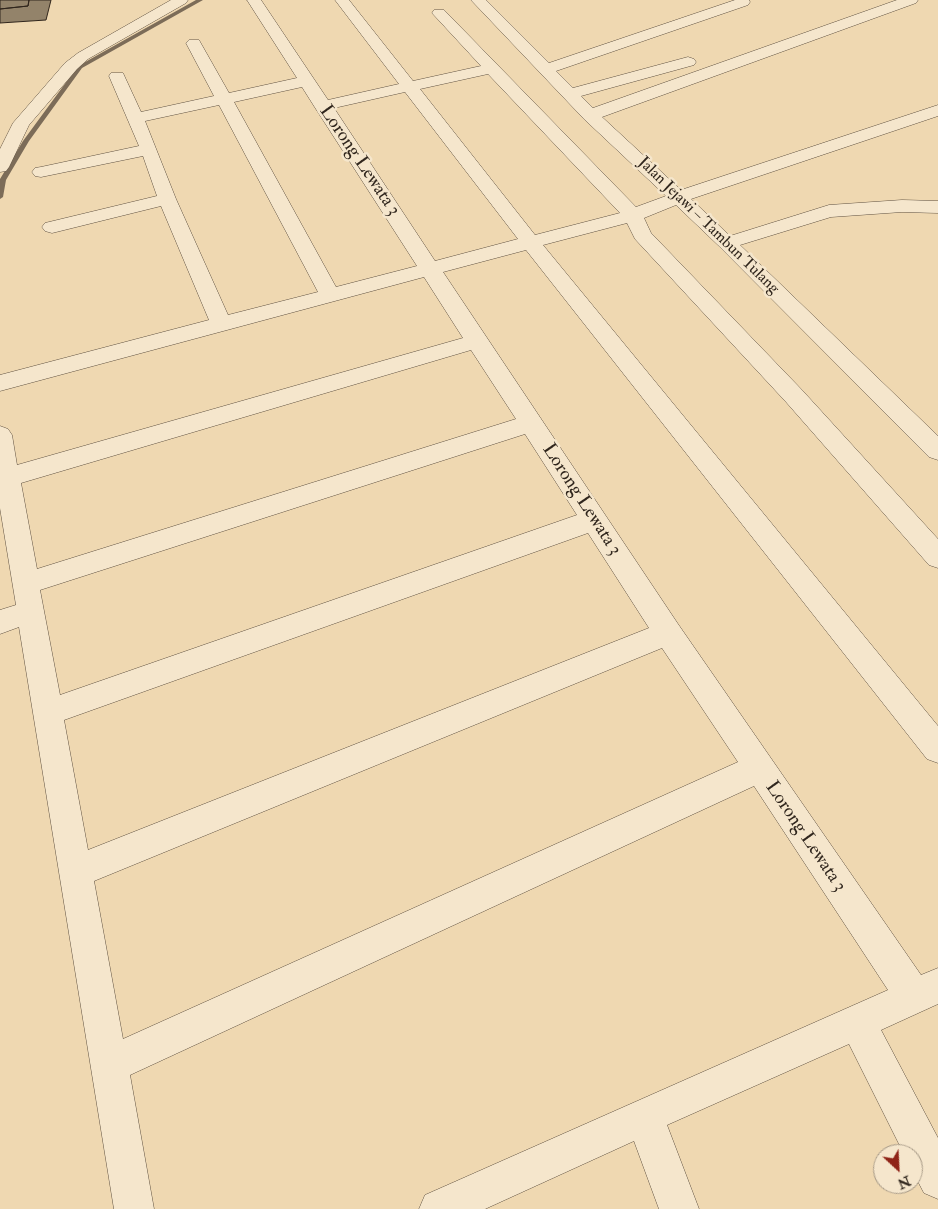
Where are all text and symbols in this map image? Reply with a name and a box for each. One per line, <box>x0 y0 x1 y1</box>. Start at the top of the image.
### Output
street label: Lorong Lewata 3 <box>314 101 404 221</box>
street label: Jalan Jejawi – Tambun Tulang <box>633 153 783 299</box>
street label: Lorong Lewata 3 <box>536 440 626 560</box>
street label: Lorong Lewata 3 <box>760 777 850 897</box>
north arrow <box>873 1144 923 1194</box>
text: N <box>895 1172 913 1192</box>

